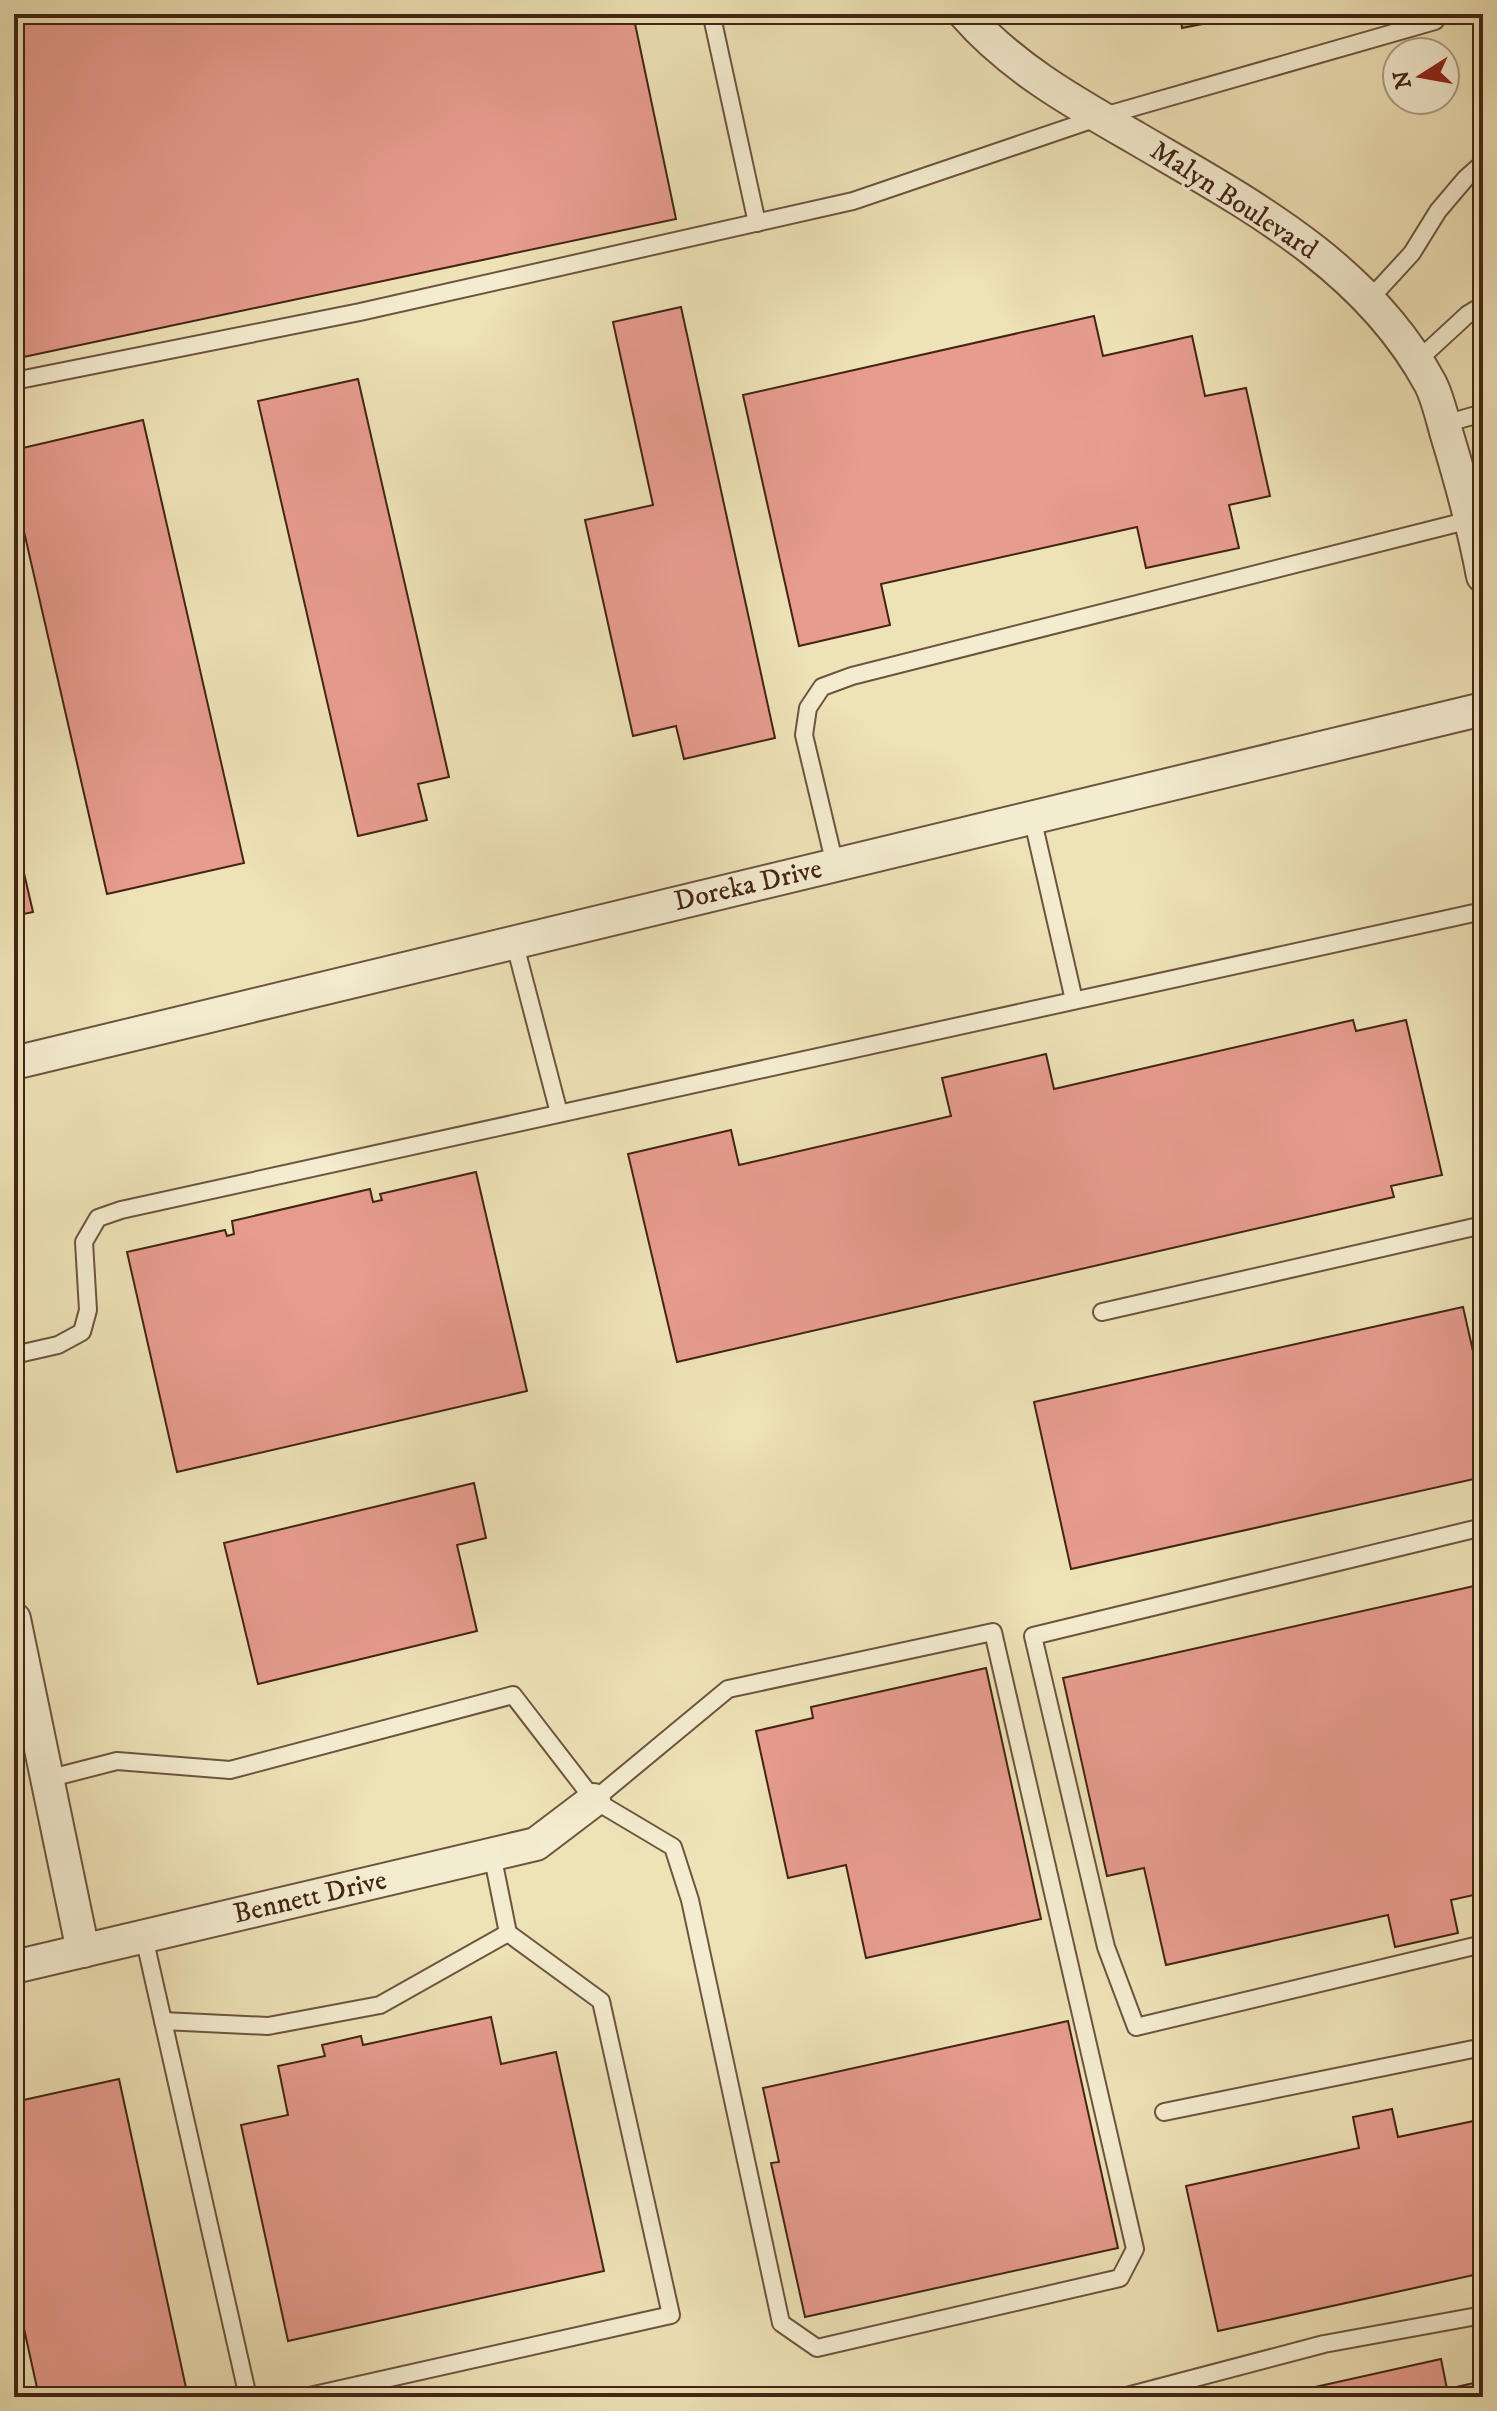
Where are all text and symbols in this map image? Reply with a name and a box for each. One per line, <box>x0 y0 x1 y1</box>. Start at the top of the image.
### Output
north arrow <box>1381 36 1461 116</box>
text: N <box>1388 68 1418 91</box>
street label: Malyn Boulevard <box>1144 133 1324 267</box>
street label: Doreka Drive <box>671 851 825 919</box>
street label: Bennett Drive <box>230 1862 390 1932</box>

